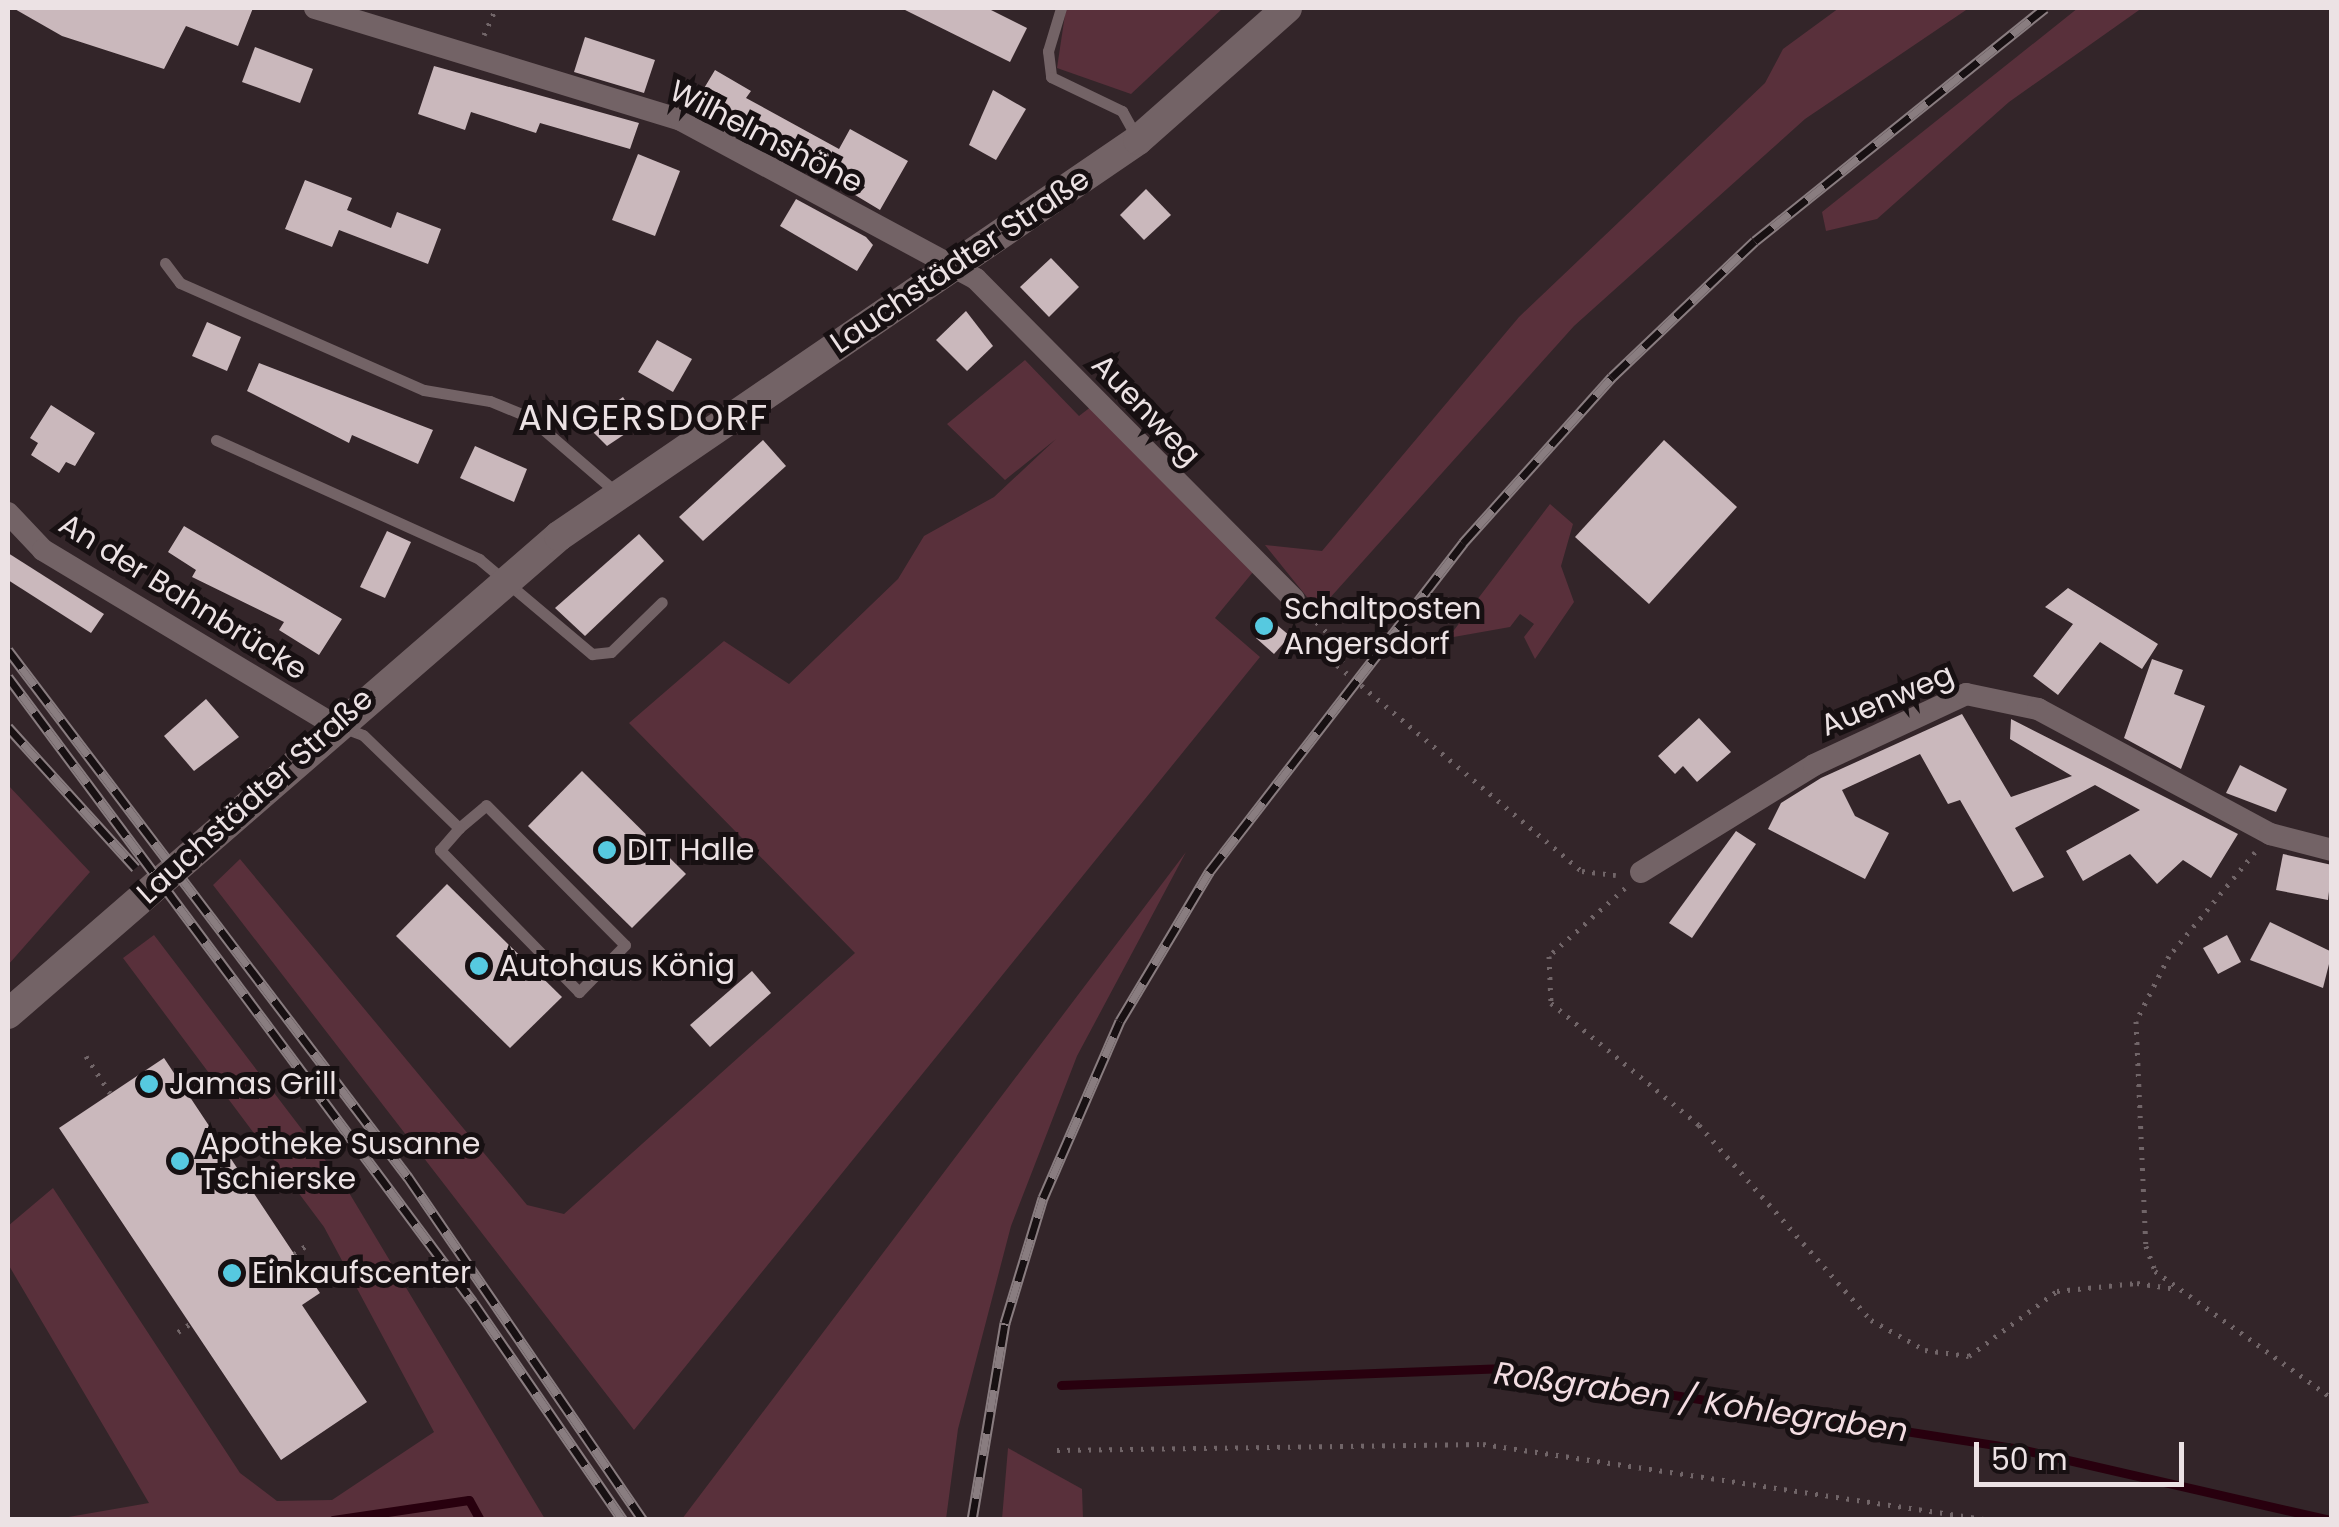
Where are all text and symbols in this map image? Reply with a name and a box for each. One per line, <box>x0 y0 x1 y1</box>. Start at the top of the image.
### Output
street label: Wilhelmshöhe <box>663 73 869 201</box>
street label: Lauchstädter Straße <box>824 161 1096 361</box>
street label: Auenweg <box>1084 347 1208 473</box>
district label: ANGERSDORF <box>518 397 770 439</box>
street label: An der Bahnbrücke <box>52 506 314 688</box>
place label: Schaltposten Angersdorf <box>1284 591 1481 662</box>
marker: Schaltposten Angersdorf <box>1253 615 1275 637</box>
street label: Auenweg <box>1815 656 1959 744</box>
street label: Lauchstädter Straße <box>130 681 380 911</box>
place label: DIT Halle <box>627 832 754 868</box>
marker: DIT Halle <box>596 839 618 861</box>
place label: Autohaus König <box>499 948 735 984</box>
marker: Autohaus König <box>468 955 490 977</box>
place label: Jamas Grill <box>169 1066 337 1102</box>
marker: Jamas Grill <box>138 1073 160 1095</box>
place label: Apotheke Susanne Tschierske <box>200 1126 480 1196</box>
marker: Apotheke Susanne Tschierske <box>169 1150 191 1172</box>
place label: Einkaufscenter <box>252 1255 471 1291</box>
marker: Einkaufscenter <box>221 1262 243 1284</box>
water label: Roßgraben / Kohlegraben <box>1492 1354 1910 1450</box>
scale bar <box>1979 1422 2189 1484</box>
text: 50 m <box>1991 1438 2068 1481</box>

